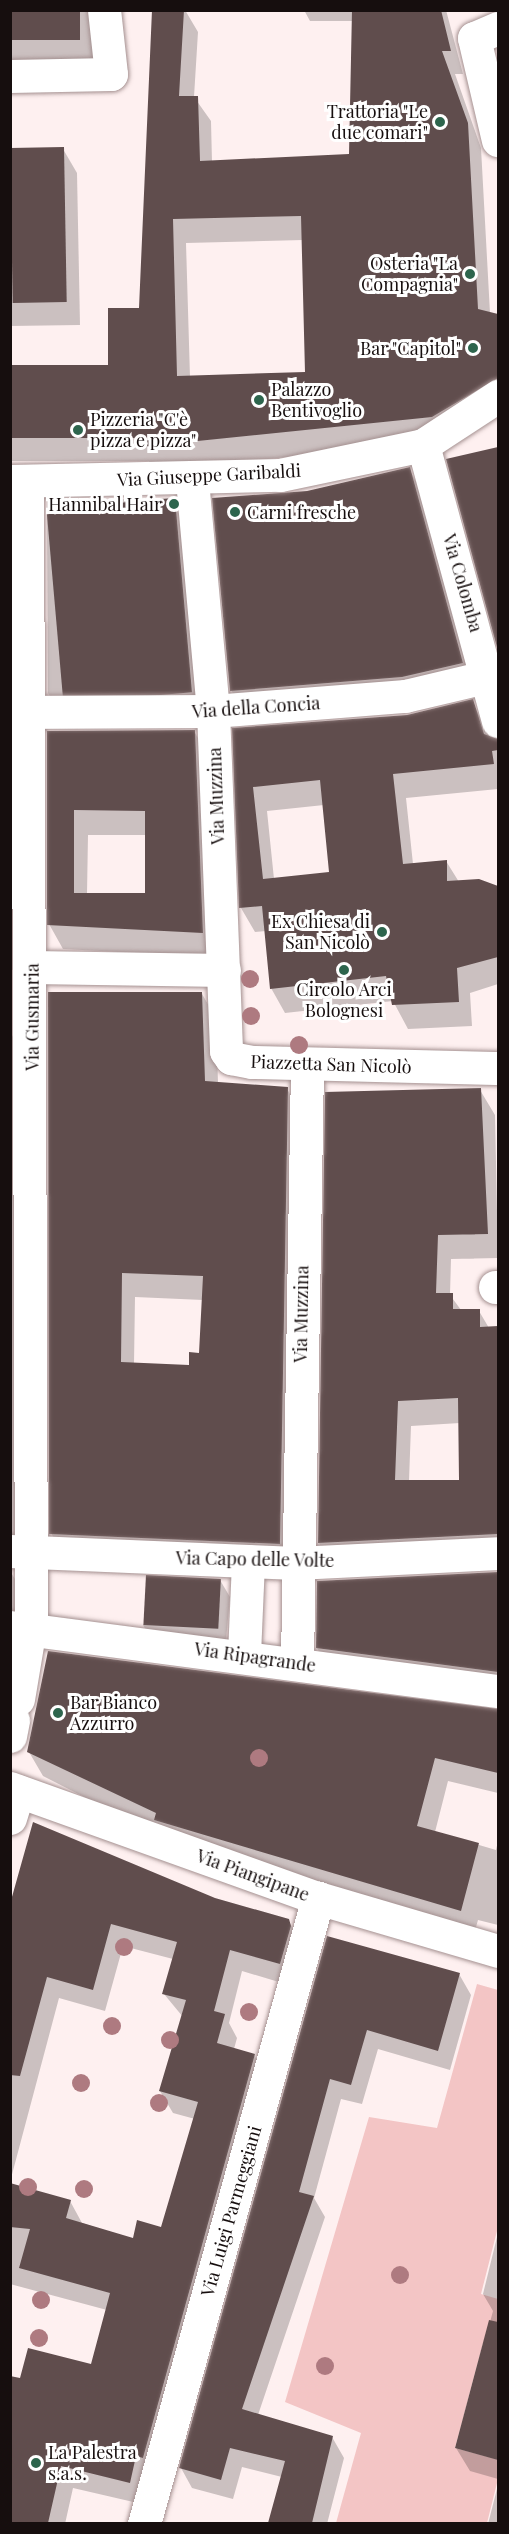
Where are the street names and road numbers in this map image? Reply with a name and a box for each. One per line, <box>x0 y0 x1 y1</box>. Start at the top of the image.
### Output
street label: Via Giuseppe Garibaldi <box>116 459 302 491</box>
street label: Via Colomba <box>439 531 487 635</box>
street label: Via della Concia <box>191 692 321 722</box>
street label: Via Muzzina <box>204 747 228 845</box>
street label: Via Gusmaria <box>21 963 43 1071</box>
street label: Piazzetta San Nicolò <box>250 1050 412 1078</box>
street label: Via Muzzina <box>289 1265 313 1363</box>
street label: Via Capo delle Volte <box>175 1547 335 1571</box>
street label: Via Ripagrande <box>193 1638 317 1676</box>
street label: Via Piangipane <box>193 1845 313 1905</box>
street label: Via Luigi Parmeggiani <box>196 2123 266 2299</box>

